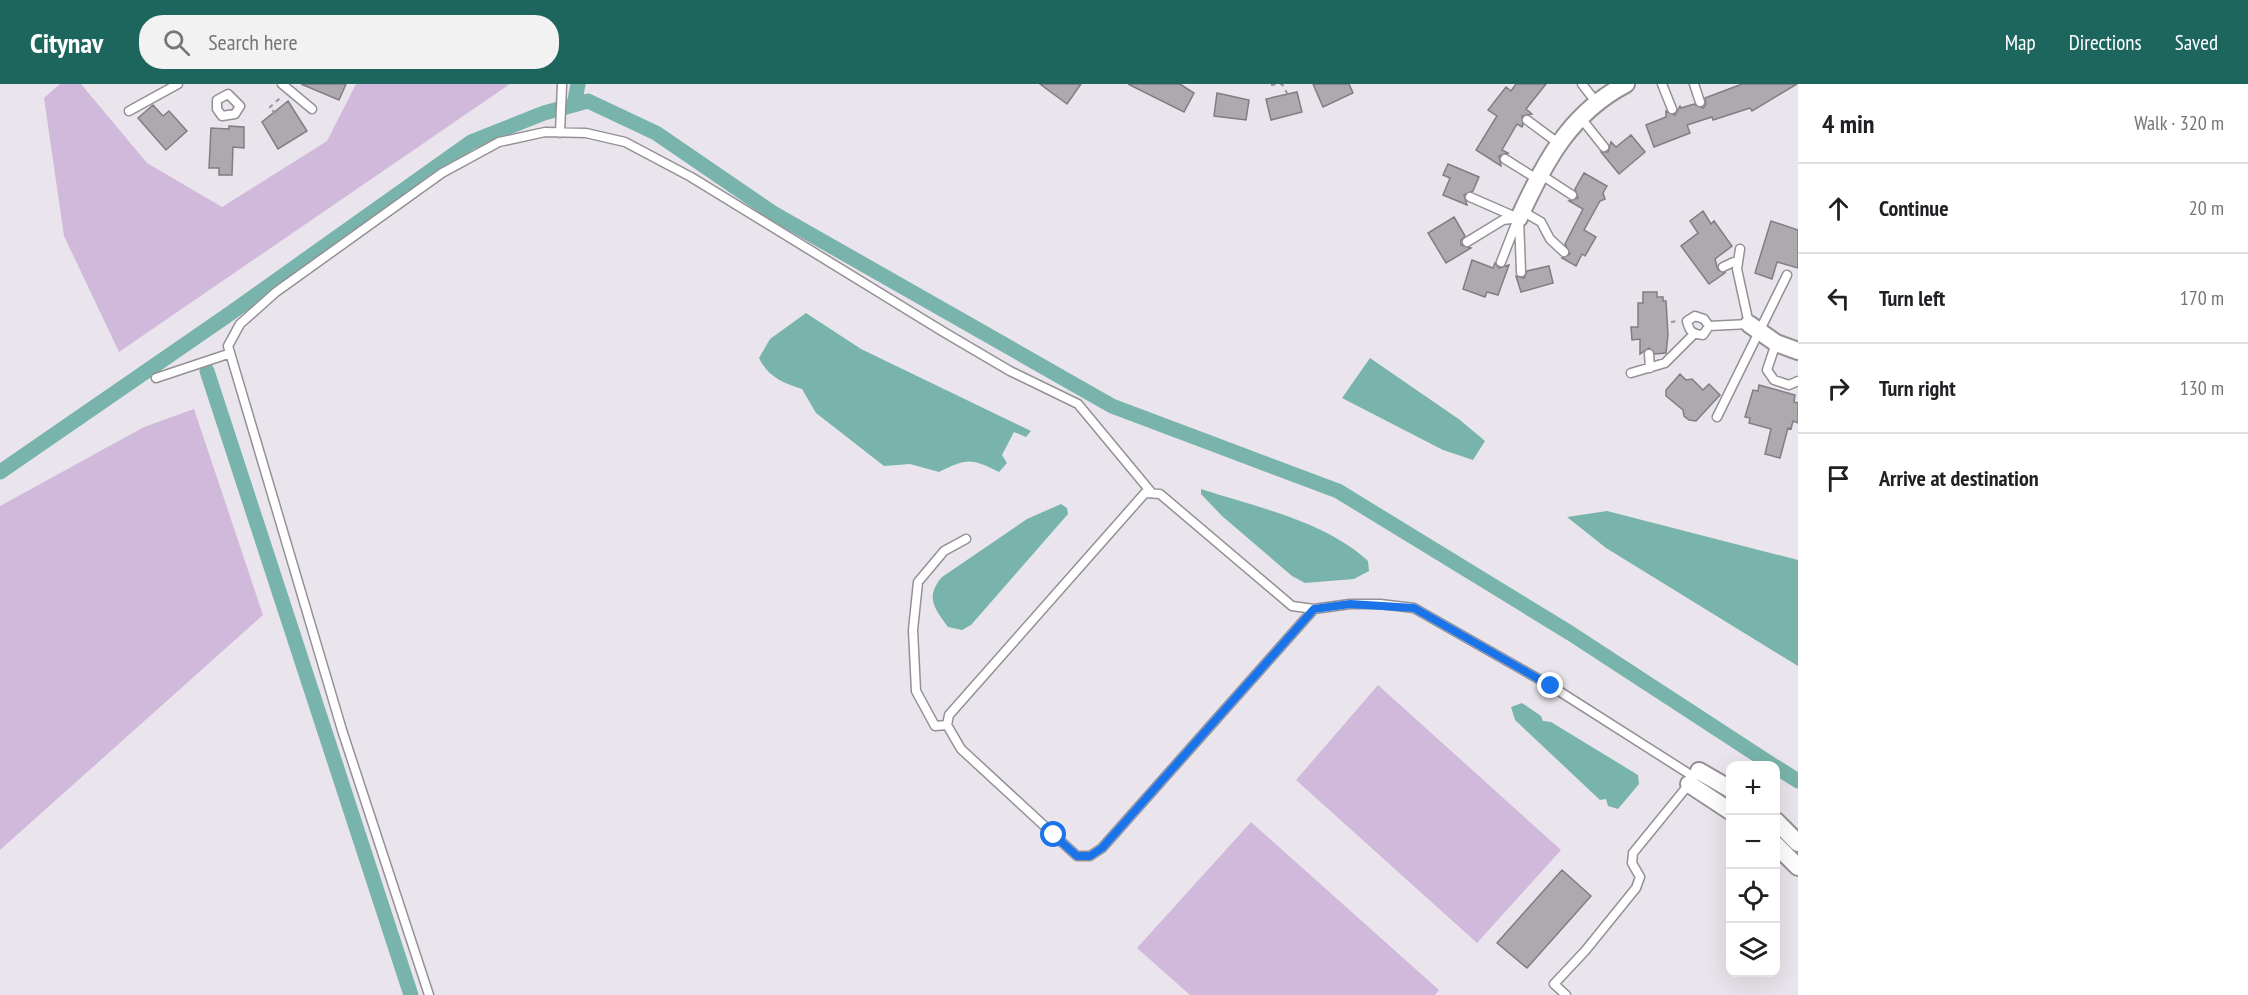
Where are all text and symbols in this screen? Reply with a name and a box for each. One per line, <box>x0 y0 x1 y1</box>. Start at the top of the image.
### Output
search box <box>139 15 559 69</box>
text: Citynav <box>30 24 103 61</box>
icon: search <box>160 26 193 59</box>
text: Search here <box>208 28 298 56</box>
text: Map <box>2005 29 2036 56</box>
text: Directions <box>2069 29 2142 56</box>
text: Saved <box>2175 29 2218 56</box>
text: 4 min <box>1822 107 1875 140</box>
text: Walk · 320 m <box>2134 110 2224 136</box>
icon: ahead <box>1822 192 1855 225</box>
text: Continue <box>1879 194 1949 222</box>
text: 20 m <box>2189 195 2224 221</box>
icon: left <box>1822 282 1855 315</box>
text: Turn left <box>1879 284 1945 312</box>
text: 170 m <box>2180 285 2224 311</box>
icon: right <box>1822 372 1855 405</box>
text: Turn right <box>1879 374 1956 402</box>
text: 130 m <box>2180 375 2224 401</box>
icon: arrive <box>1822 462 1855 495</box>
text: Arrive at destination <box>1879 464 2039 492</box>
route end <box>1537 672 1563 698</box>
map controls <box>1726 761 1780 977</box>
button: + <box>1726 761 1780 815</box>
button: − <box>1726 815 1780 869</box>
route start <box>1040 821 1066 847</box>
button: locate <box>1726 869 1780 923</box>
button: layers <box>1726 923 1780 977</box>

